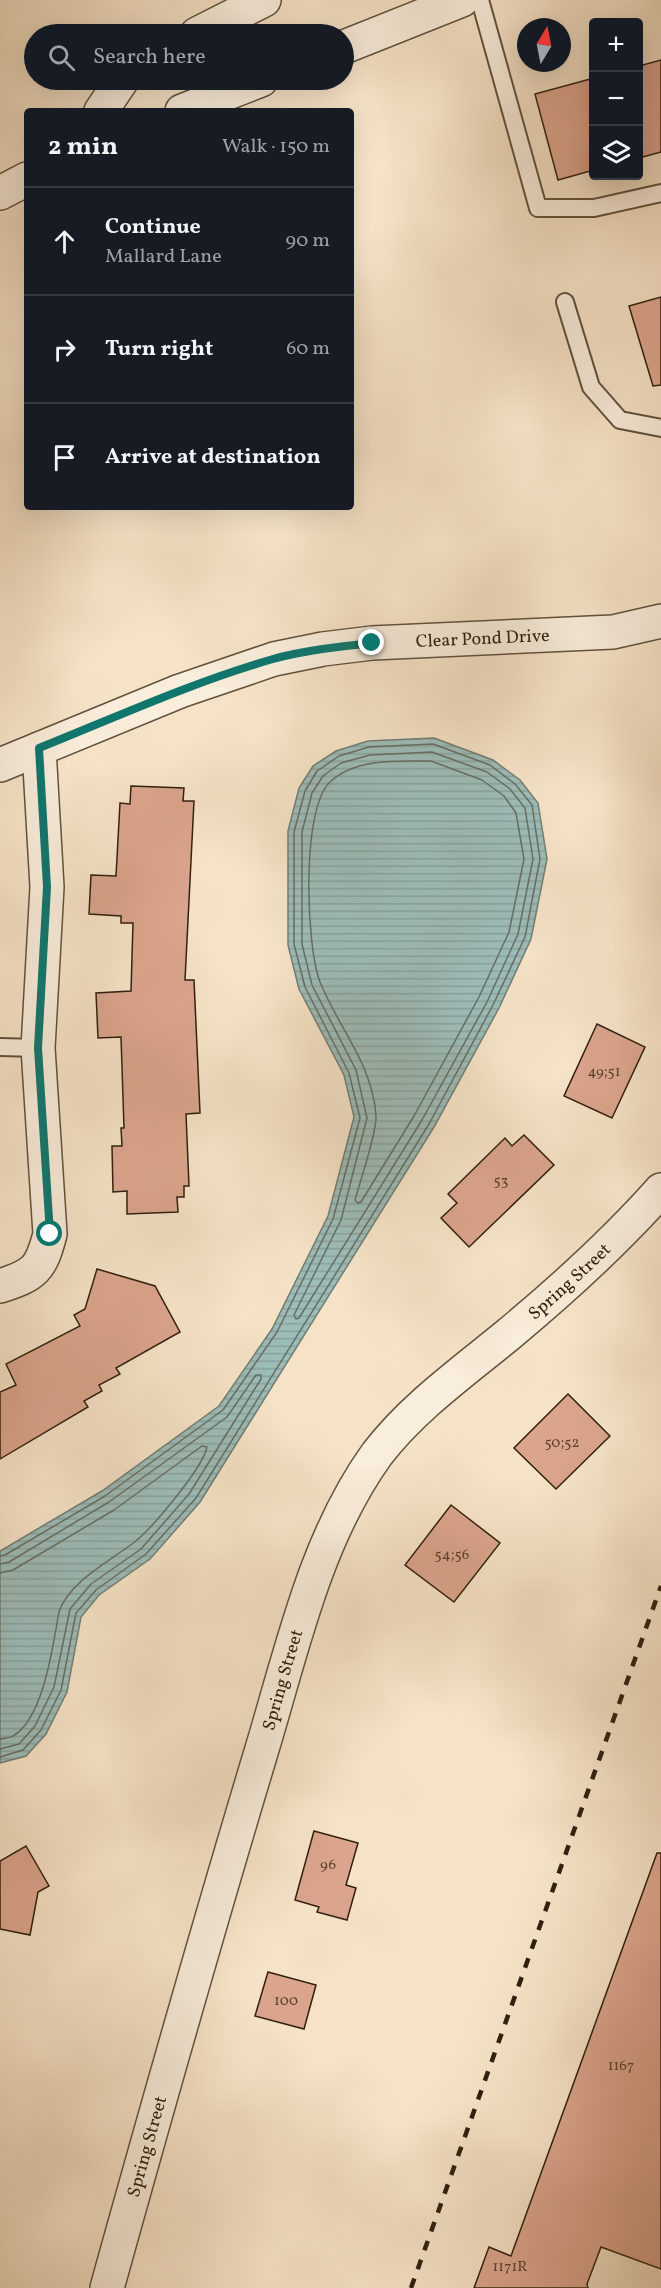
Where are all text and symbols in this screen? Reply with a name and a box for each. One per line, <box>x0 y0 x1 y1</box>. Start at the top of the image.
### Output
north arrow <box>517 18 571 72</box>
map controls <box>589 18 643 180</box>
button: + <box>589 18 643 72</box>
search box <box>24 24 354 90</box>
icon: search <box>45 41 78 74</box>
text: Search here <box>93 42 206 73</box>
button: − <box>589 72 643 126</box>
button: layers <box>589 126 643 180</box>
text: 2 min <box>48 129 118 165</box>
text: Walk · 150 m <box>222 133 330 161</box>
text: Continue <box>105 212 201 243</box>
icon: ahead <box>48 225 81 258</box>
text: 90 m <box>286 227 330 255</box>
text: Mallard Lane <box>105 243 222 271</box>
icon: right <box>48 333 81 366</box>
text: Turn right <box>105 334 213 365</box>
text: 60 m <box>286 335 330 363</box>
icon: arrive <box>48 441 81 474</box>
text: Arrive at destination <box>105 442 321 473</box>
street label: Clear Pond Drive <box>415 624 550 655</box>
route end <box>358 629 384 655</box>
house number: 49;51 <box>587 1062 621 1083</box>
house number: 53 <box>494 1171 508 1192</box>
route start <box>36 1220 62 1246</box>
street label: Spring Street <box>523 1238 617 1327</box>
house number: 50;52 <box>544 1433 580 1454</box>
house number: 54;56 <box>435 1545 469 1566</box>
street label: Spring Street <box>257 1627 310 1734</box>
house number: 96 <box>320 1855 336 1876</box>
house number: 100 <box>274 1991 298 2012</box>
house number: 1167 <box>608 2056 634 2077</box>
street label: Spring Street <box>122 2093 174 2200</box>
house number: 1171R <box>493 2257 528 2278</box>

